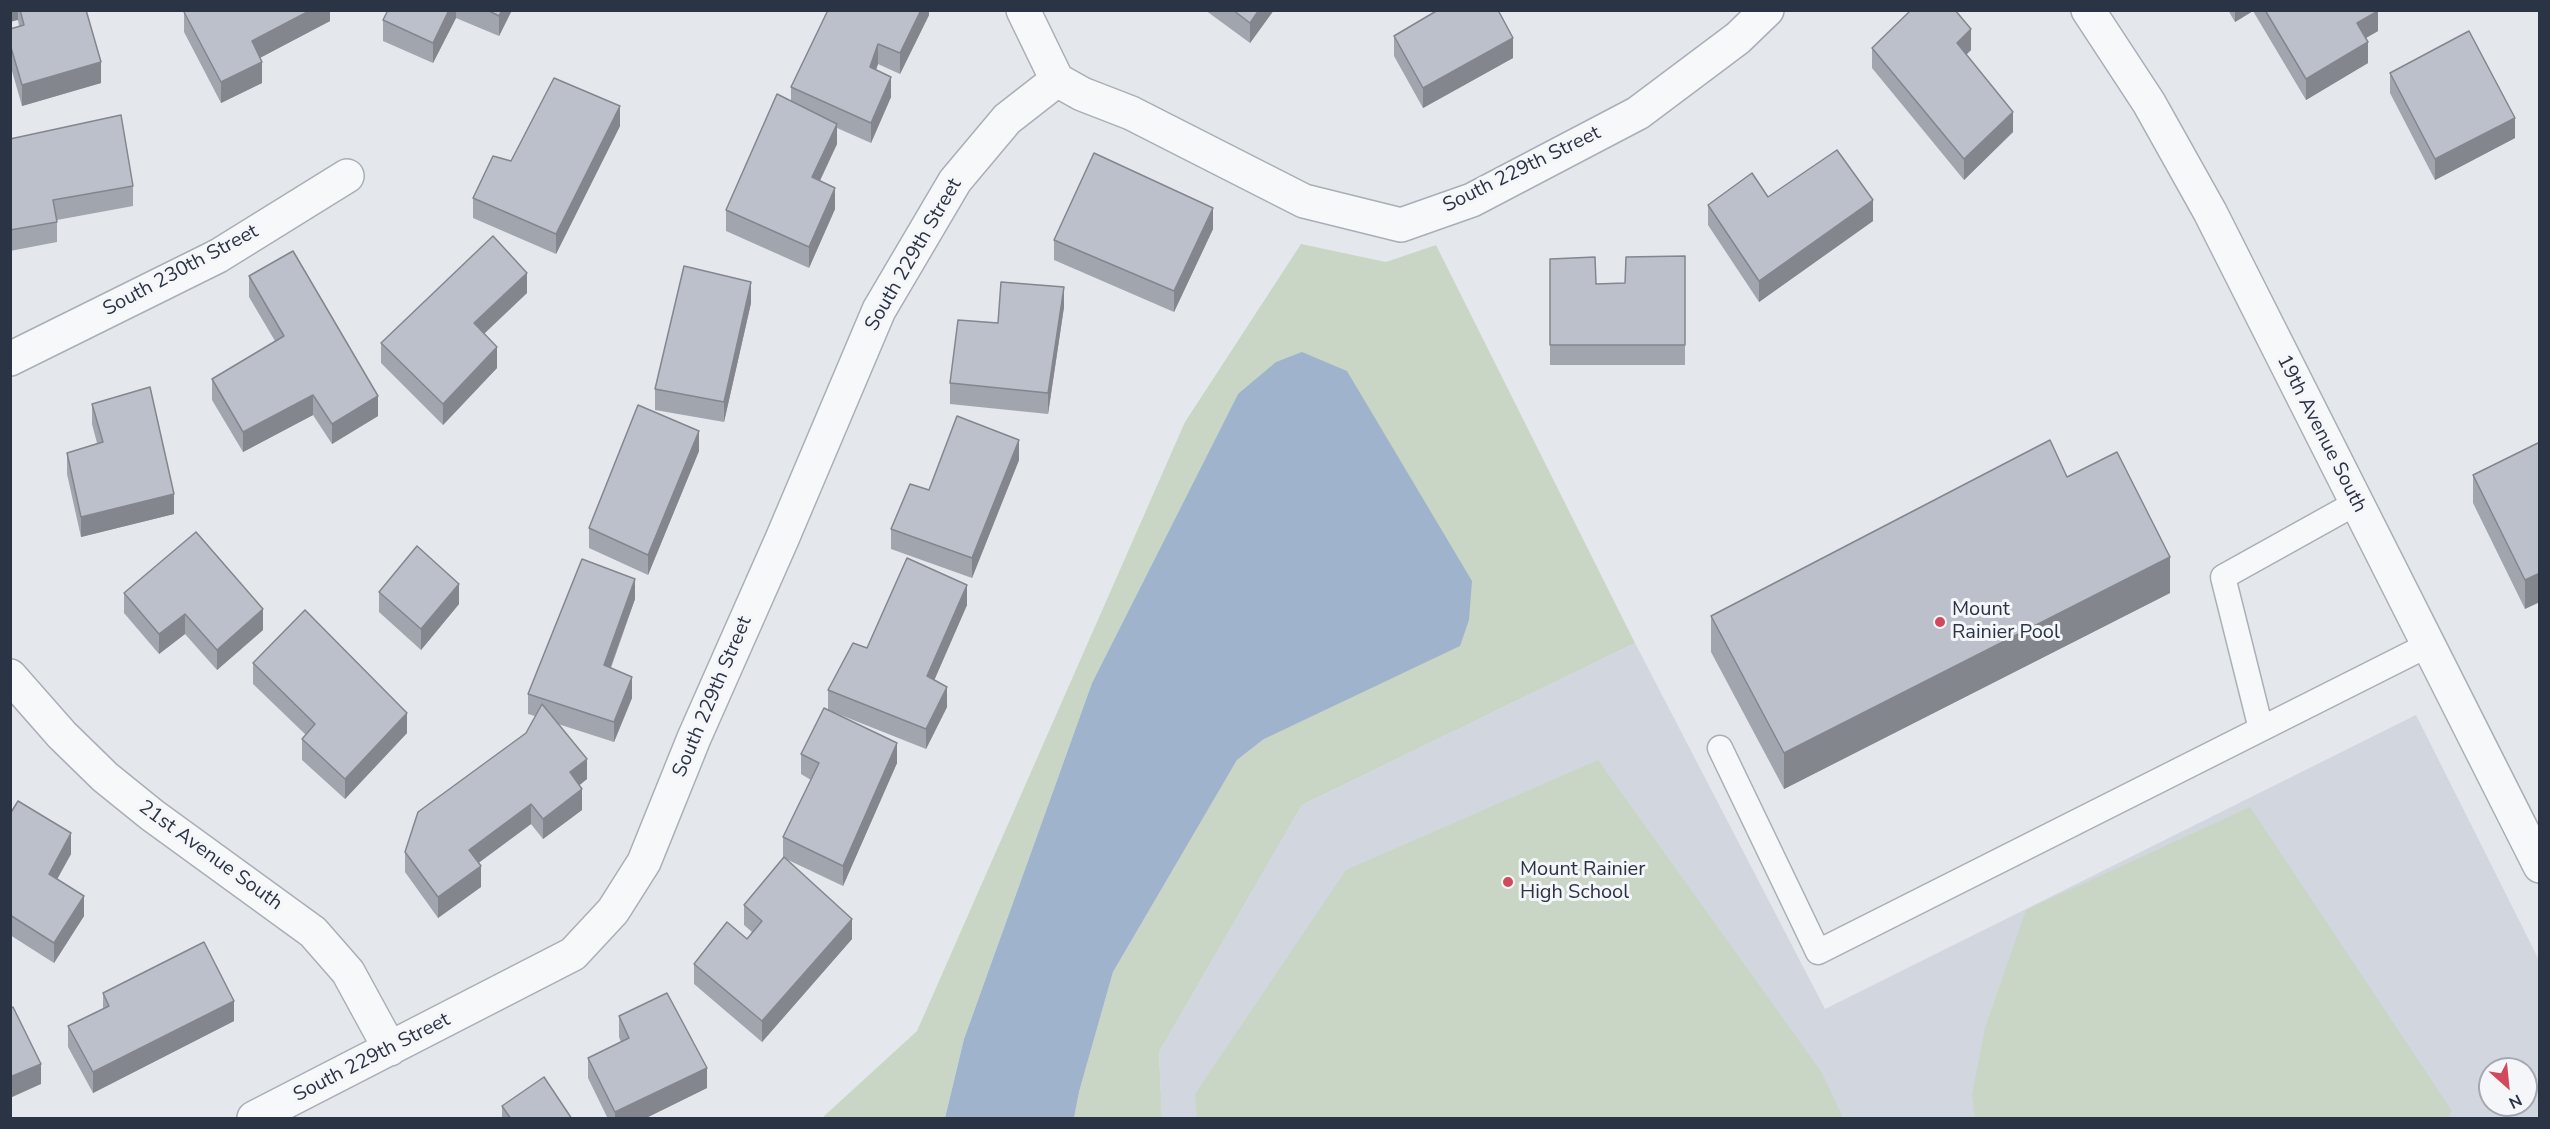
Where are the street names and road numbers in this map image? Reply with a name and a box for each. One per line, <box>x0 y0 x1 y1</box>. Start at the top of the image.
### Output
street label: South 229th Street <box>1439 121 1605 219</box>
street label: South 229th Street <box>861 174 967 336</box>
street label: South 230th Street <box>99 220 263 322</box>
street label: 19th Avenue South <box>2271 351 2371 517</box>
street label: South 229th Street <box>668 613 758 781</box>
street label: 21st Avenue South <box>133 796 287 916</box>
street label: South 229th Street <box>290 1008 454 1108</box>

